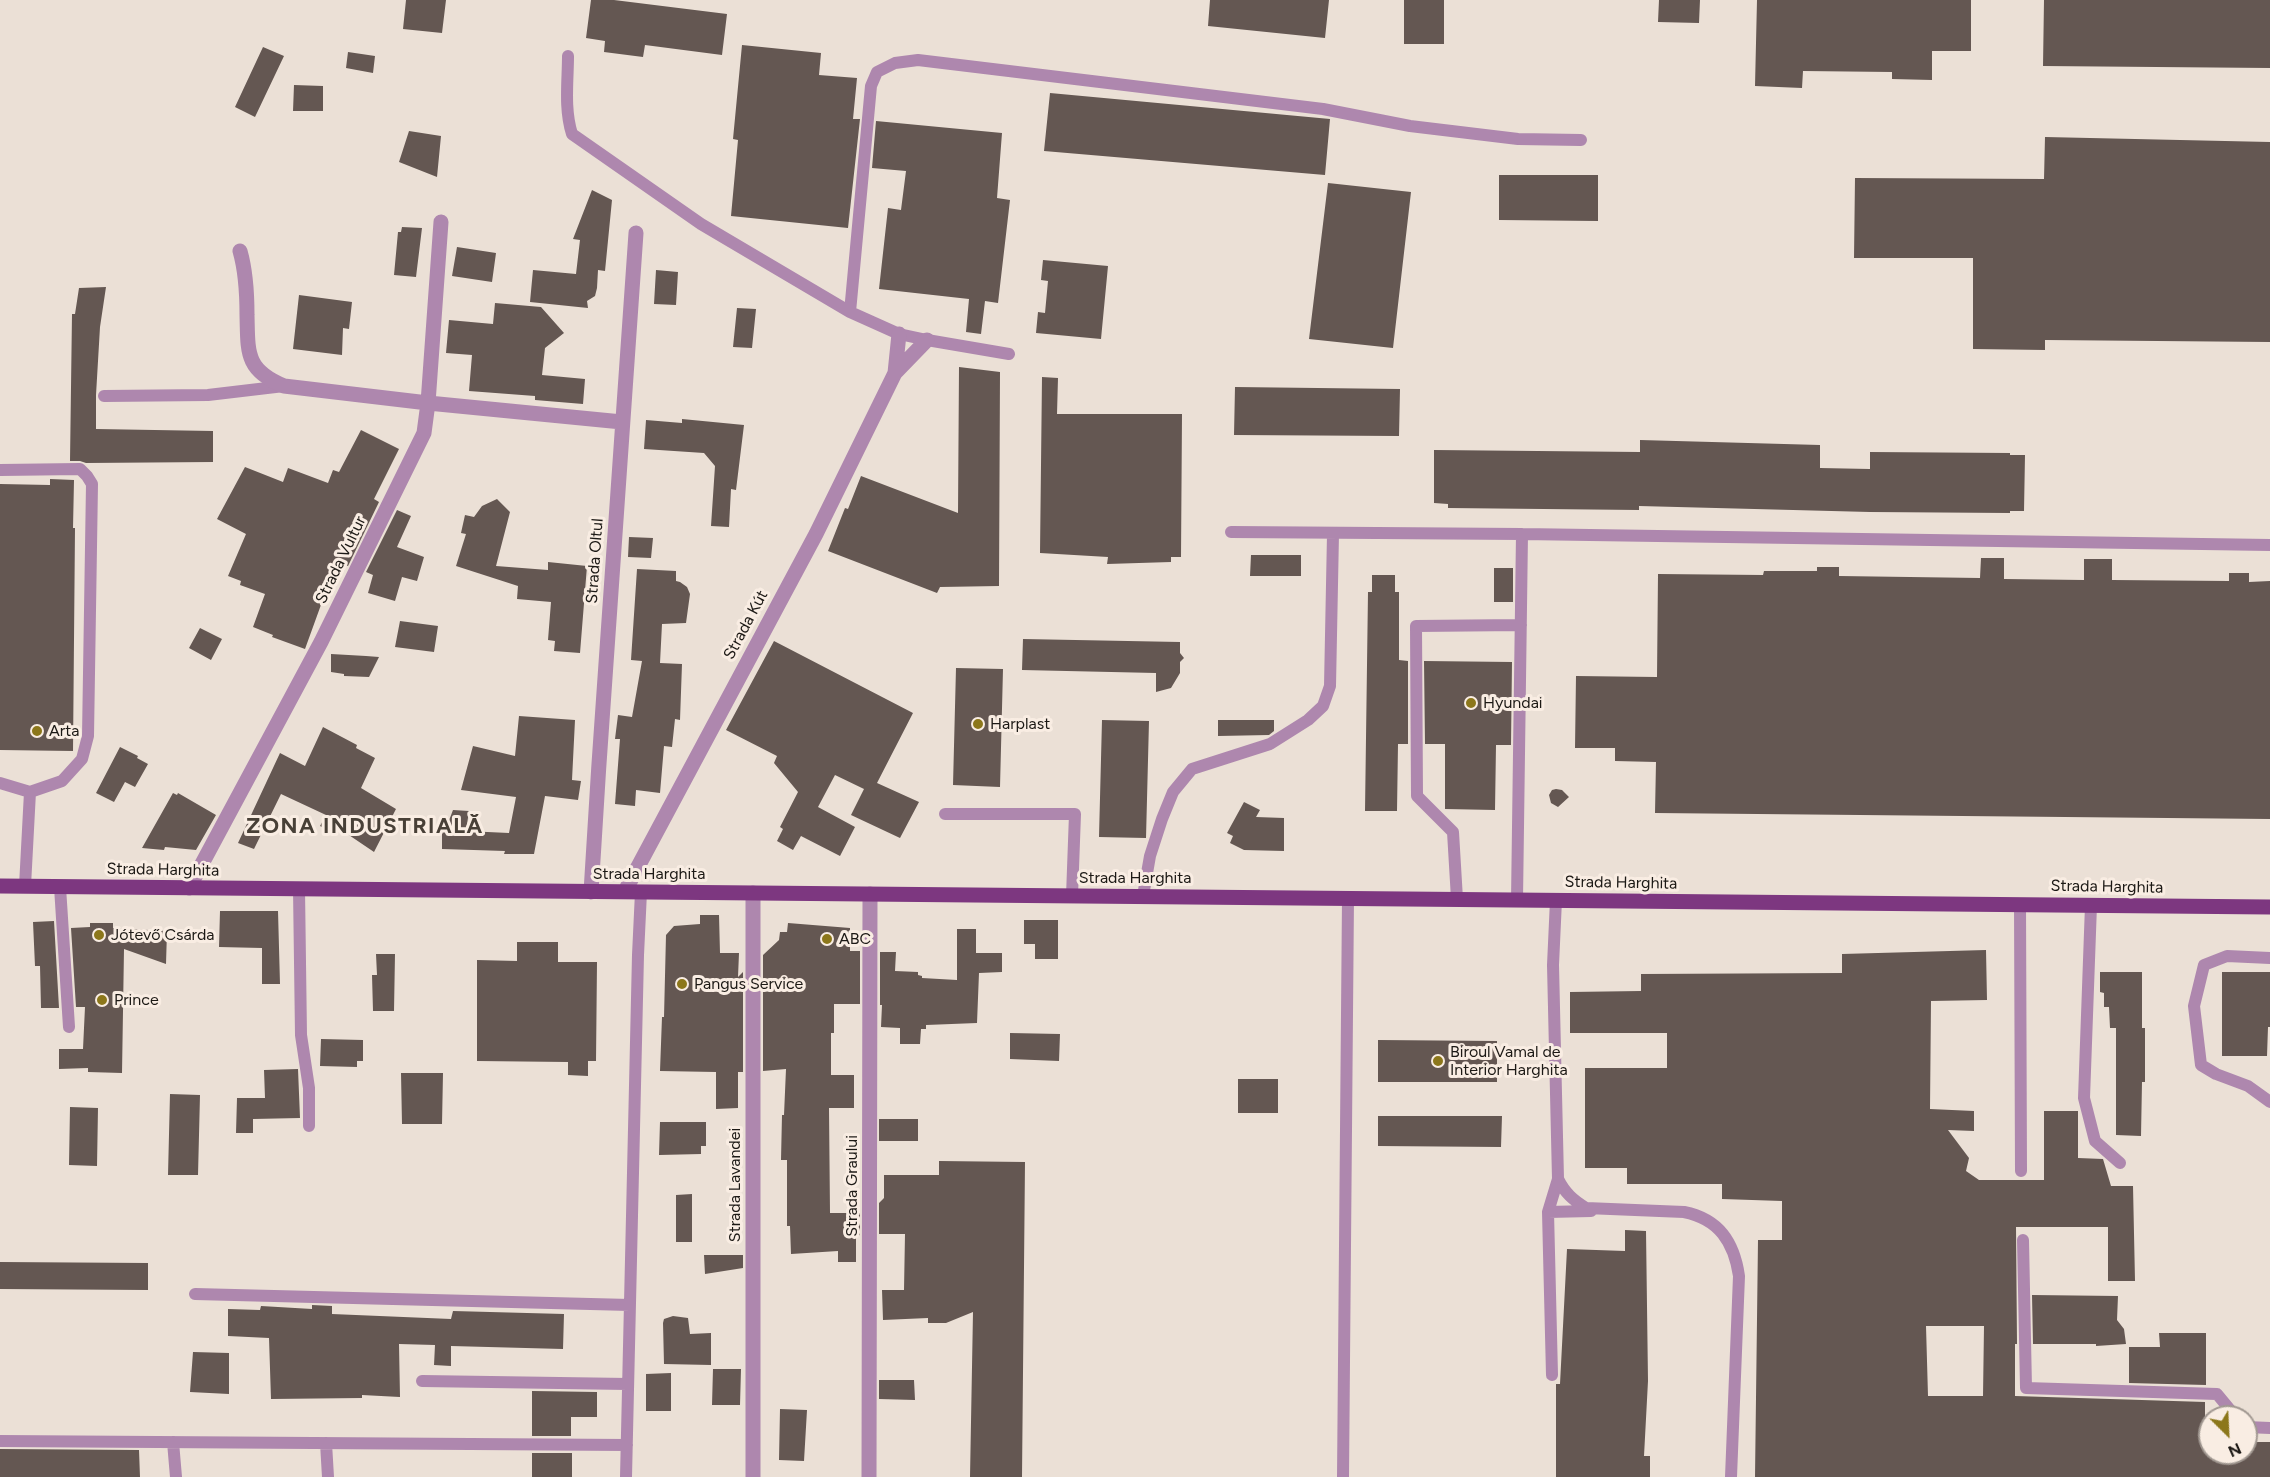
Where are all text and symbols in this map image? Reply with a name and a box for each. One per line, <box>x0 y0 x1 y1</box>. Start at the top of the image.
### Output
street label: Strada Vultur <box>312 513 370 607</box>
street label: Strada Oltul <box>582 518 608 604</box>
street label: Strada Kút <box>720 587 772 663</box>
place label: Hyundai <box>1483 693 1543 713</box>
marker: Hyundai <box>1464 696 1478 710</box>
place label: Harplast <box>990 714 1050 734</box>
marker: Harplast <box>971 717 985 731</box>
place label: Arta <box>49 721 79 741</box>
marker: Arta <box>30 724 44 738</box>
district label: ZONA INDUSTRIALĂ <box>246 814 484 840</box>
street label: Strada Harghita <box>106 859 220 881</box>
street label: Strada Harghita <box>593 864 705 884</box>
street label: Strada Harghita <box>1079 868 1191 888</box>
street label: Strada Harghita <box>1564 872 1678 894</box>
street label: Strada Harghita <box>2050 876 2164 898</box>
place label: Jótevő Csárda <box>111 925 214 945</box>
marker: Jótevő Csárda <box>92 928 106 942</box>
place label: ABC <box>839 929 871 949</box>
marker: ABC <box>820 932 834 946</box>
place label: Pangus Service <box>694 974 803 994</box>
marker: Pangus Service <box>675 977 689 991</box>
place label: Prince <box>114 990 159 1010</box>
marker: Prince <box>95 993 109 1007</box>
place label: Biroul Vamal de Interior Harghita <box>1450 1042 1568 1080</box>
marker: Biroul Vamal de Interior Harghita <box>1431 1054 1445 1068</box>
street label: Strada Lavandei <box>725 1128 745 1242</box>
street label: Strada Graului <box>842 1135 862 1237</box>
north arrow <box>2198 1405 2258 1465</box>
text: N <box>2225 1439 2244 1461</box>

